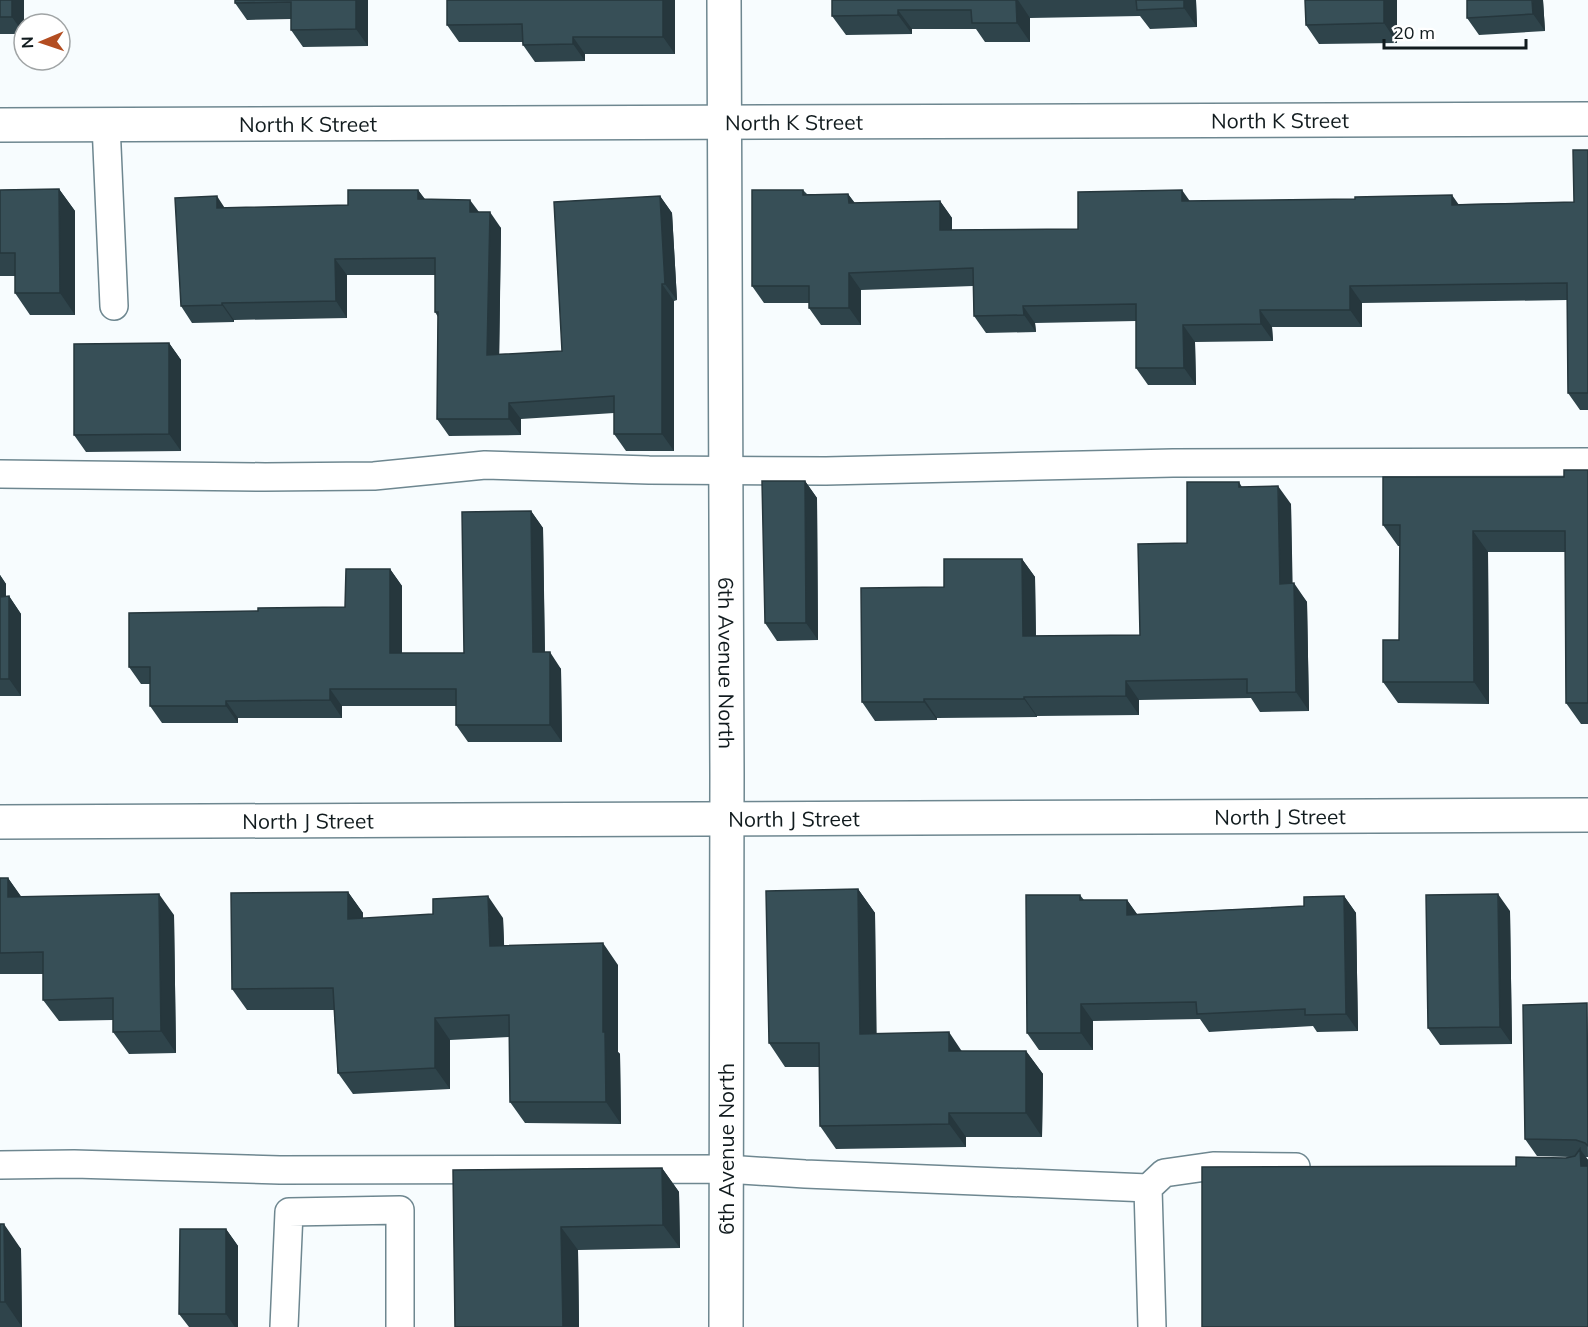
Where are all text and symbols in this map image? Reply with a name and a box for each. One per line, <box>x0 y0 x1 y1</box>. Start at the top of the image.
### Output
north arrow <box>12 12 72 72</box>
scale bar <box>1384 12 1526 50</box>
text: 20 m <box>1393 21 1435 44</box>
text: N <box>17 36 37 49</box>
street label: North K Street <box>1211 107 1349 133</box>
street label: North K Street <box>725 109 863 135</box>
street label: North K Street <box>239 111 377 137</box>
street label: 6th Avenue North <box>713 577 740 749</box>
street label: North J Street <box>1214 803 1346 830</box>
street label: North J Street <box>728 805 860 832</box>
street label: North J Street <box>242 807 374 834</box>
street label: 6th Avenue North <box>713 1063 739 1235</box>

